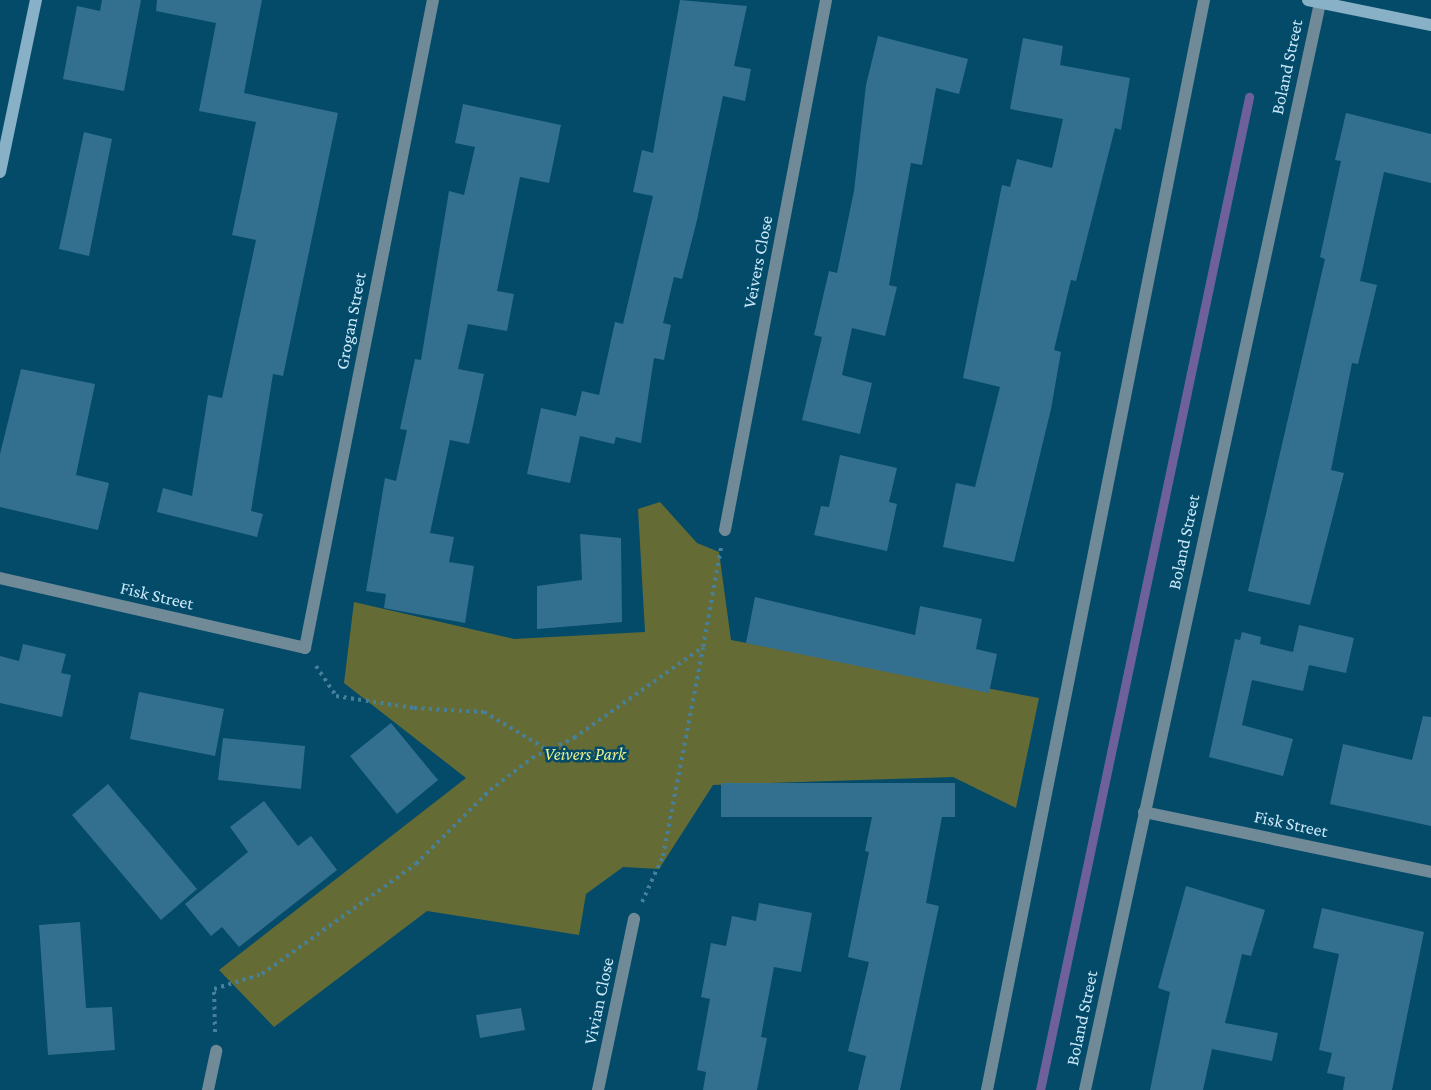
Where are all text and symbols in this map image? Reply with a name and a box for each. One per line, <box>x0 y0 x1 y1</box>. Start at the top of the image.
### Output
street label: Boland Street <box>1266 18 1308 116</box>
street label: Veivers Close <box>738 214 778 310</box>
street label: Grogan Street <box>331 271 371 371</box>
street label: Boland Street <box>1163 493 1205 591</box>
street label: Fisk Street <box>118 577 196 615</box>
park label: Veivers Park <box>544 743 626 765</box>
street label: Fisk Street <box>1252 806 1330 842</box>
street label: Vivian Close <box>579 956 619 1046</box>
street label: Boland Street <box>1061 969 1103 1067</box>

